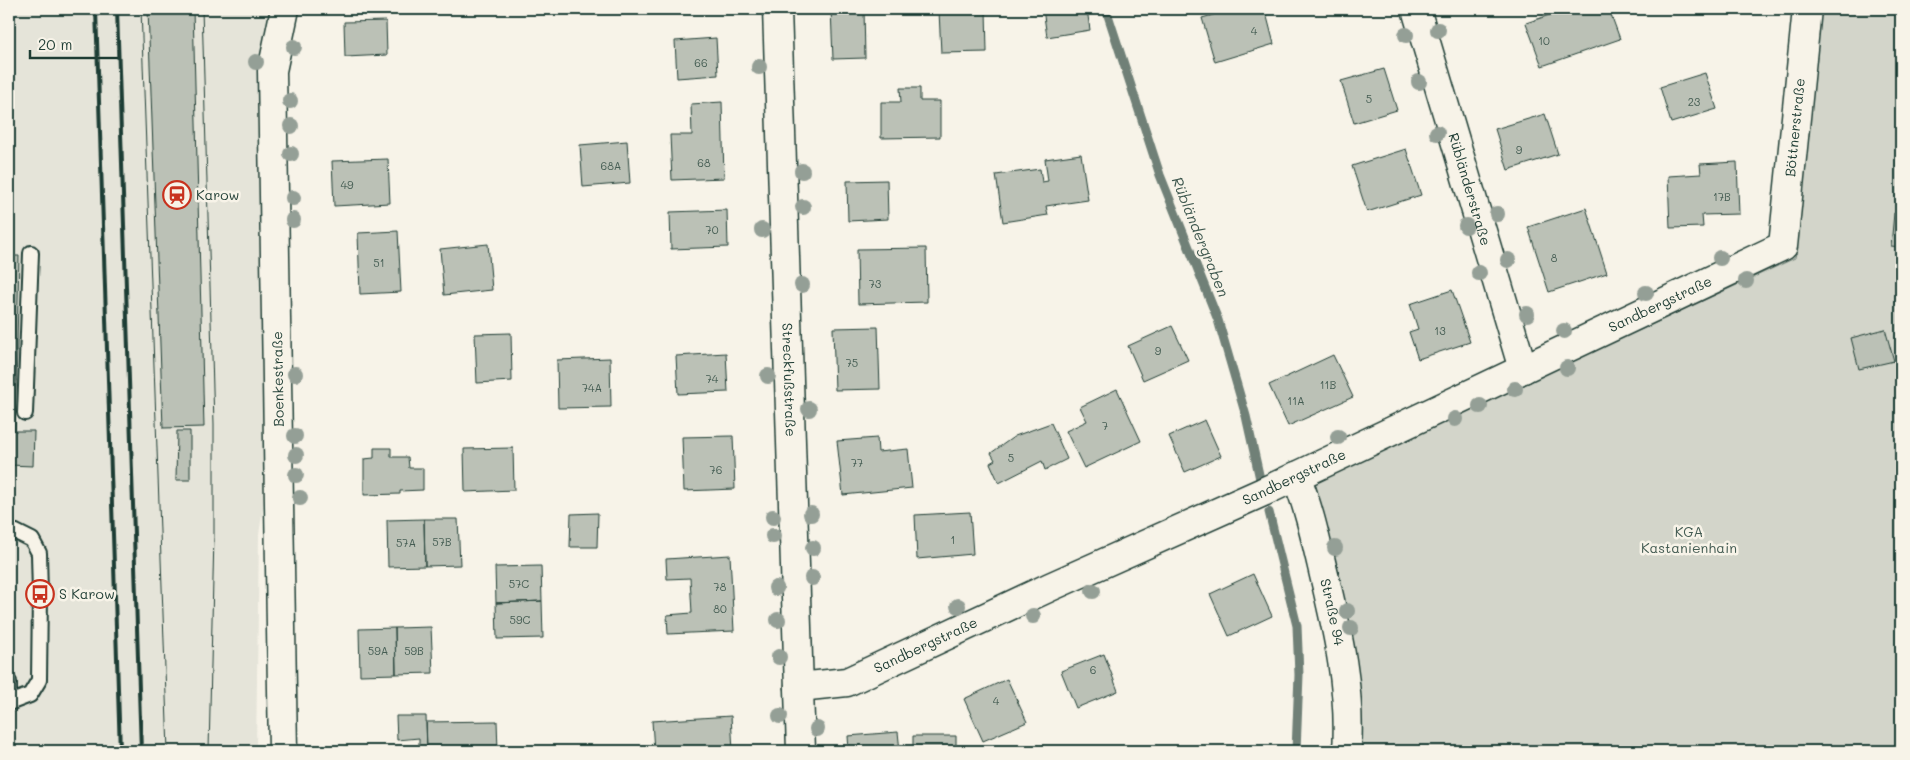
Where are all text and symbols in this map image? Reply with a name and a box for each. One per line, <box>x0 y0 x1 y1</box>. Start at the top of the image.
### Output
house number: 4 <box>1251 23 1258 38</box>
scale bar <box>30 28 119 60</box>
house number: 10 <box>1538 33 1550 48</box>
text: 20 m <box>38 34 72 54</box>
house number: 66 <box>694 55 708 70</box>
street label: Böttnerstraße <box>1780 77 1809 178</box>
house number: 5 <box>1366 91 1372 106</box>
house number: 23 <box>1688 94 1701 109</box>
street label: Rübländerstraße <box>1444 131 1496 248</box>
house number: 9 <box>1516 142 1523 157</box>
house number: 68 <box>697 155 711 170</box>
house number: 68A <box>601 158 621 173</box>
water label: Rübländergraben <box>1168 174 1234 300</box>
house number: 49 <box>341 177 354 192</box>
station icon: Karow <box>162 180 192 210</box>
place label: Karow <box>196 185 239 204</box>
house number: 17B <box>1713 189 1731 204</box>
house number: 70 <box>706 222 719 237</box>
house number: 8 <box>1551 250 1558 265</box>
house number: 51 <box>373 255 385 270</box>
street label: Sandbergstraße <box>1605 271 1715 336</box>
house number: 73 <box>869 276 882 291</box>
street label: Streckfußstraße <box>778 323 801 437</box>
house number: 13 <box>1434 323 1446 338</box>
street label: Boenkestraße <box>267 331 288 427</box>
house number: 9 <box>1155 343 1162 358</box>
house number: 75 <box>846 355 858 370</box>
house number: 74 <box>706 371 719 386</box>
house number: 11B <box>1320 377 1336 392</box>
house number: 74A <box>582 380 602 395</box>
house number: 11A <box>1287 393 1305 408</box>
house number: 7 <box>1102 418 1108 433</box>
street label: Sandbergstraße <box>1239 444 1349 509</box>
house number: 5 <box>1008 450 1014 465</box>
house number: 77 <box>851 455 863 470</box>
house number: 76 <box>710 462 722 477</box>
park label: KGA Kastanienhain <box>1641 522 1737 557</box>
house number: 1 <box>951 532 955 547</box>
house number: 57B <box>432 534 452 549</box>
house number: 57A <box>396 535 416 550</box>
house number: 57C <box>509 576 529 591</box>
street label: Straße 94 <box>1316 576 1349 648</box>
bus stop icon: S Karow <box>25 579 55 609</box>
house number: 78 <box>714 579 727 594</box>
place label: S Karow <box>59 584 115 603</box>
house number: 80 <box>713 601 727 616</box>
house number: 59C <box>510 612 531 627</box>
street label: Sandbergstraße <box>870 612 980 677</box>
house number: 59A <box>368 643 388 658</box>
house number: 59B <box>404 643 424 658</box>
house number: 6 <box>1090 662 1096 677</box>
house number: 4 <box>993 693 1000 708</box>

